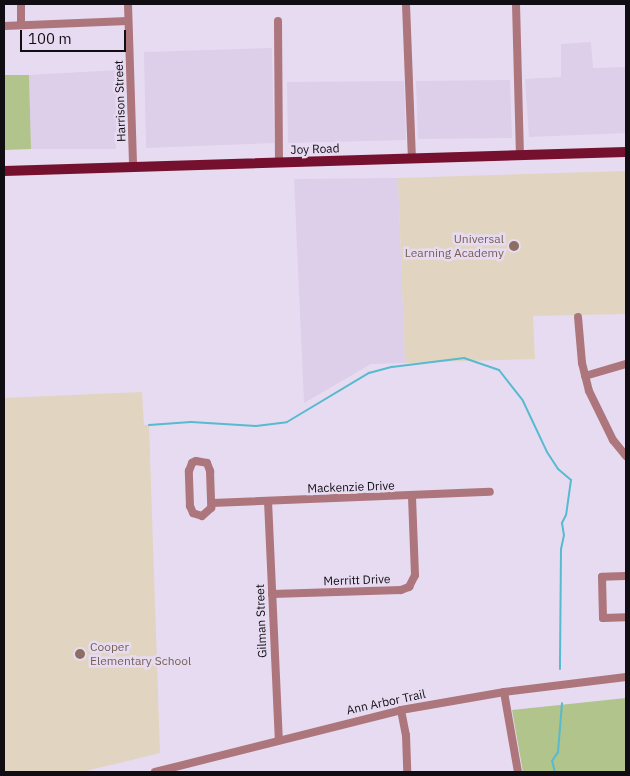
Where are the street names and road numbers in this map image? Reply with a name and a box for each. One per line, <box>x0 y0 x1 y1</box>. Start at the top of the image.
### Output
street label: Harrison Street <box>111 60 129 142</box>
street label: Joy Road <box>290 141 340 157</box>
street label: Mackenzie Drive <box>307 478 395 496</box>
street label: Merritt Drive <box>323 572 391 588</box>
street label: Gilman Street <box>253 584 269 658</box>
street label: Ann Arbor Trail <box>345 687 427 717</box>

